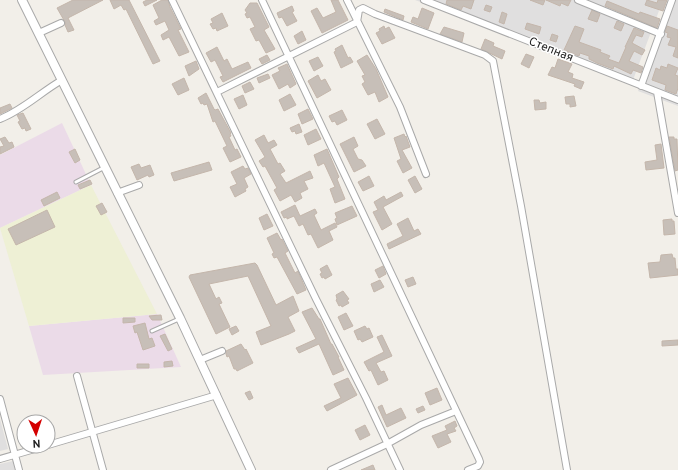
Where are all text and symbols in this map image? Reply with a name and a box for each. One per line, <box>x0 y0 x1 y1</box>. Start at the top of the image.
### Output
street label: Степная <box>526 34 576 66</box>
north arrow <box>16 414 56 454</box>
text: N <box>32 436 41 450</box>

